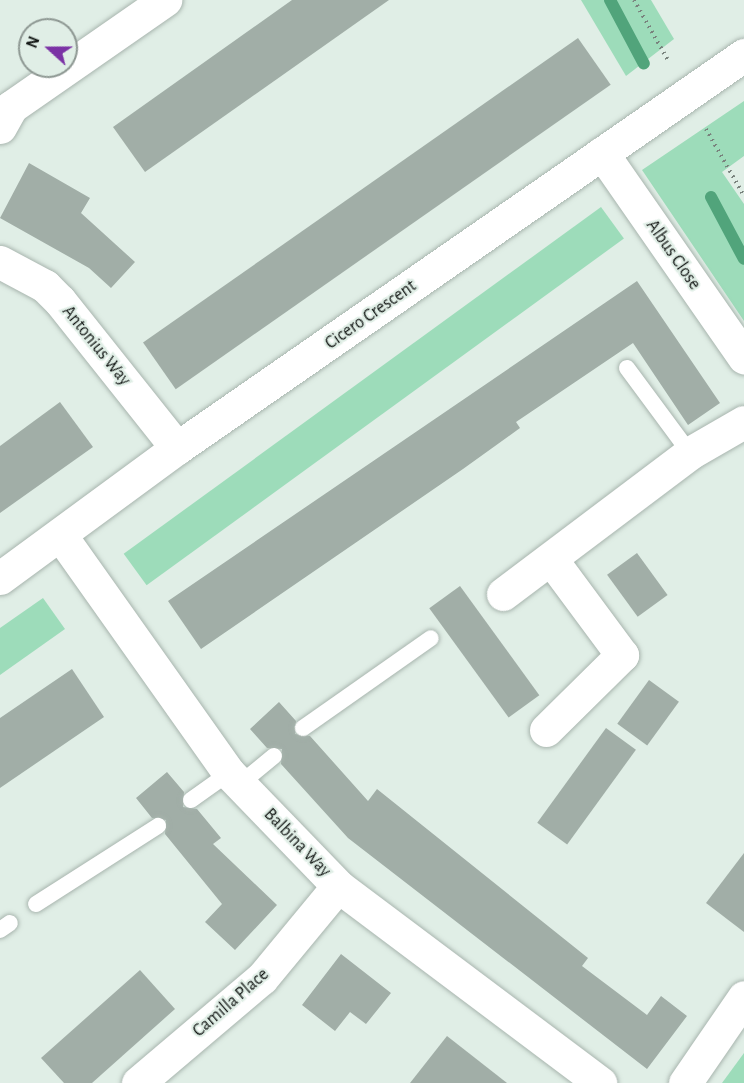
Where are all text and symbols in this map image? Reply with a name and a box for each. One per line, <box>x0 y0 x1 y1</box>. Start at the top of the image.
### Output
north arrow <box>18 18 78 78</box>
text: N <box>24 34 43 50</box>
street label: Albus Close <box>641 216 705 294</box>
street label: Cicero Crescent <box>321 276 421 354</box>
street label: Antonius Way <box>57 302 135 390</box>
street label: Balbina Way <box>259 804 335 882</box>
street label: Camilla Place <box>189 964 273 1042</box>

